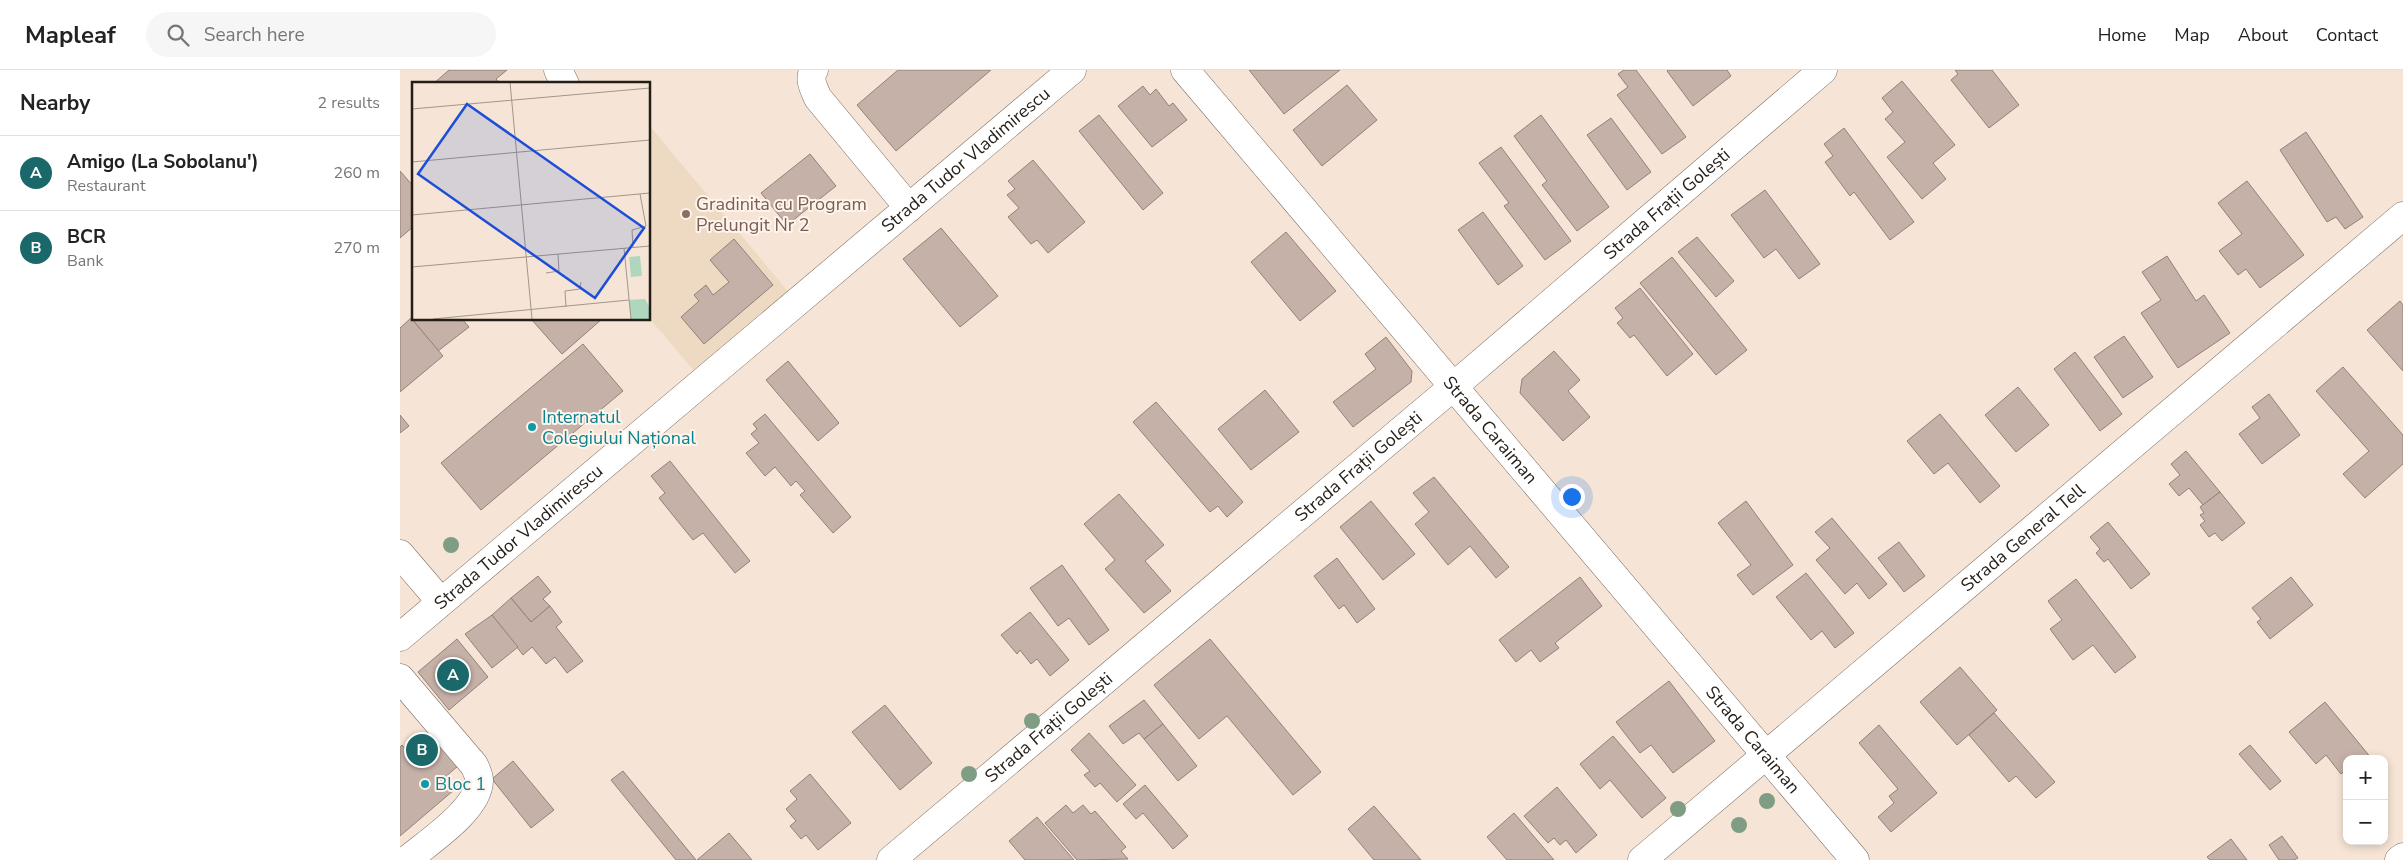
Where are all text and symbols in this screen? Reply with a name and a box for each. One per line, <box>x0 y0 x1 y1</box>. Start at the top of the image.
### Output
search box <box>146 12 496 57</box>
text: Mapleaf <box>25 19 116 51</box>
icon: search <box>164 21 192 49</box>
text: Search here <box>204 22 305 48</box>
text: Home <box>2098 23 2146 47</box>
text: Map <box>2174 23 2210 47</box>
text: About <box>2238 23 2288 47</box>
text: Contact <box>2316 23 2378 47</box>
inset map <box>412 82 650 320</box>
street label: Strada Tudor Vladimirescu <box>876 82 1055 238</box>
text: Nearby <box>20 89 90 117</box>
text: 2 results <box>318 92 380 114</box>
street label: Strada Frații Golești <box>1598 143 1735 265</box>
text: Amigo (La Sobolanu') <box>67 149 258 175</box>
text: A <box>30 162 42 184</box>
text: 260 m <box>333 162 380 184</box>
text: Restaurant <box>67 175 146 197</box>
place label: Gradinita cu Program Prelungit Nr 2 <box>696 192 867 237</box>
marker: Gradinita cu Program Prelungit Nr 2 <box>680 208 692 220</box>
text: BCR <box>67 224 106 250</box>
text: B <box>30 237 42 259</box>
text: 270 m <box>333 237 380 259</box>
text: Bank <box>67 250 103 272</box>
street label: Strada Caraiman <box>1438 371 1543 489</box>
place label: Internatul Colegiului Național <box>542 405 696 450</box>
street label: Strada Frații Golești <box>1290 406 1427 527</box>
marker: Internatul Colegiului Național <box>526 421 538 433</box>
street label: Strada Tudor Vladimirescu <box>429 459 608 615</box>
street label: Strada General Tell <box>1956 478 2091 597</box>
your location <box>1559 484 1585 510</box>
pin: A <box>437 656 469 694</box>
street label: Strada Frații Golești <box>980 667 1117 788</box>
street label: Strada Caraiman <box>1700 681 1806 799</box>
pin: B <box>406 731 438 769</box>
map controls <box>2343 755 2388 845</box>
button: + <box>2343 755 2388 800</box>
place label: Bloc 1 <box>435 772 486 796</box>
marker: Bloc 1 <box>419 778 431 790</box>
button: − <box>2343 800 2388 845</box>

